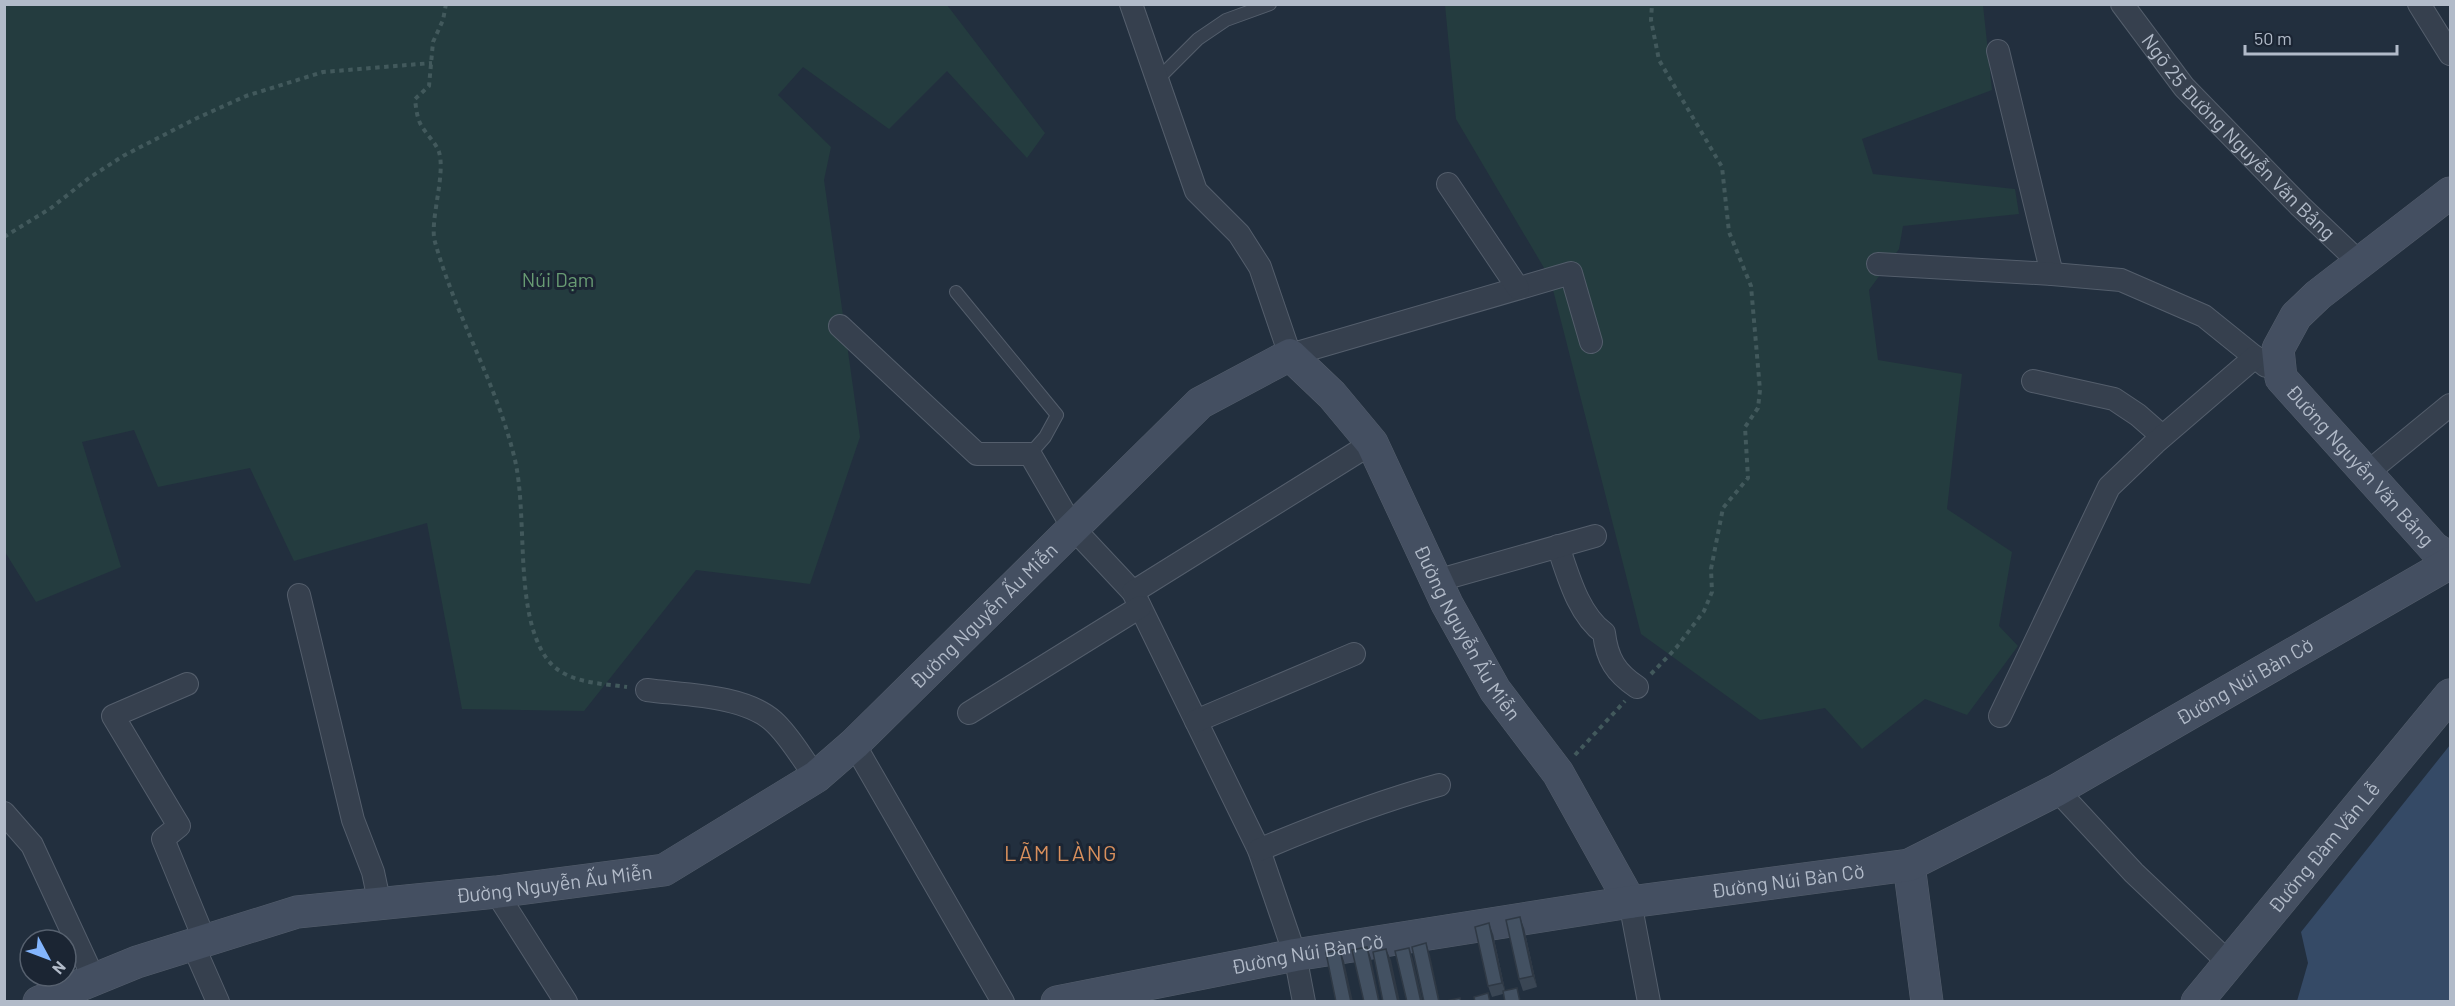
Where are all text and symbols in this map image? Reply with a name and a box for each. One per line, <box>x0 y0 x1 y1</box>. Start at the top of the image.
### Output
scale bar <box>2245 18 2396 56</box>
text: 50 m <box>2254 27 2292 49</box>
street label: Ngõ 25 Đường Nguyễn Văn Bảng <box>2137 28 2341 244</box>
park label: Núi Dạm <box>522 267 594 291</box>
street label: Đường Nguyễn Văn Bảng <box>2282 379 2440 551</box>
street label: Đường Nguyễn Ấu Miễn <box>905 537 1062 693</box>
street label: Đường Nguyễn Ấu Miễn <box>1410 540 1526 724</box>
street label: Đường Núi Bàn Cờ <box>2172 632 2317 730</box>
street label: Đường Đàm Văn Lễ <box>2262 777 2384 917</box>
district label: LÃM LÀNG <box>1004 839 1118 865</box>
street label: Đường Núi Bàn Cờ <box>1710 858 1866 902</box>
street label: Đường Nguyễn Ấu Miễn <box>455 859 653 907</box>
north arrow <box>18 928 78 988</box>
street label: Đường Núi Bàn Cờ <box>1229 928 1385 978</box>
text: N <box>49 958 70 978</box>

